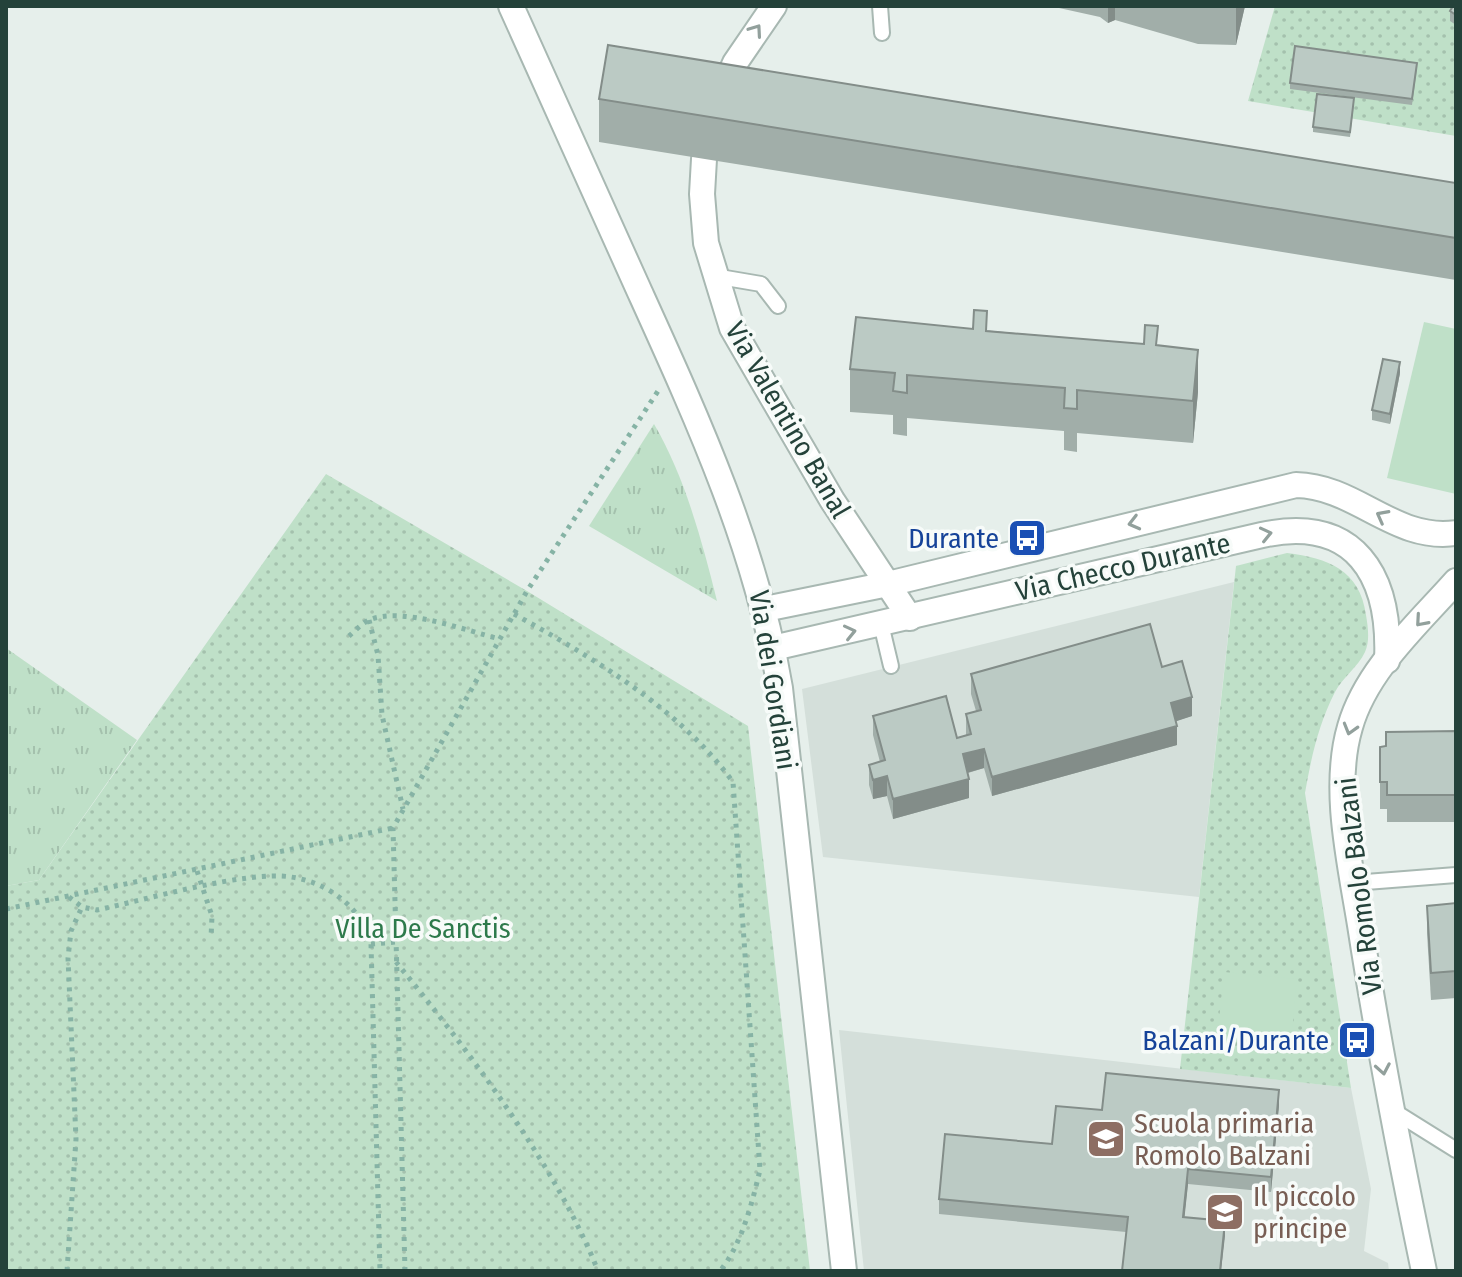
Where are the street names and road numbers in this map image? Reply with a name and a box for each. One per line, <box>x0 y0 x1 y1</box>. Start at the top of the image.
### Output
street label: Via Valentino Banal <box>718 316 858 524</box>
street label: Via Checco Durante <box>1012 526 1234 608</box>
street label: Via dei Gordiani <box>743 588 803 772</box>
street label: Via Romolo Balzani <box>1329 775 1389 997</box>

